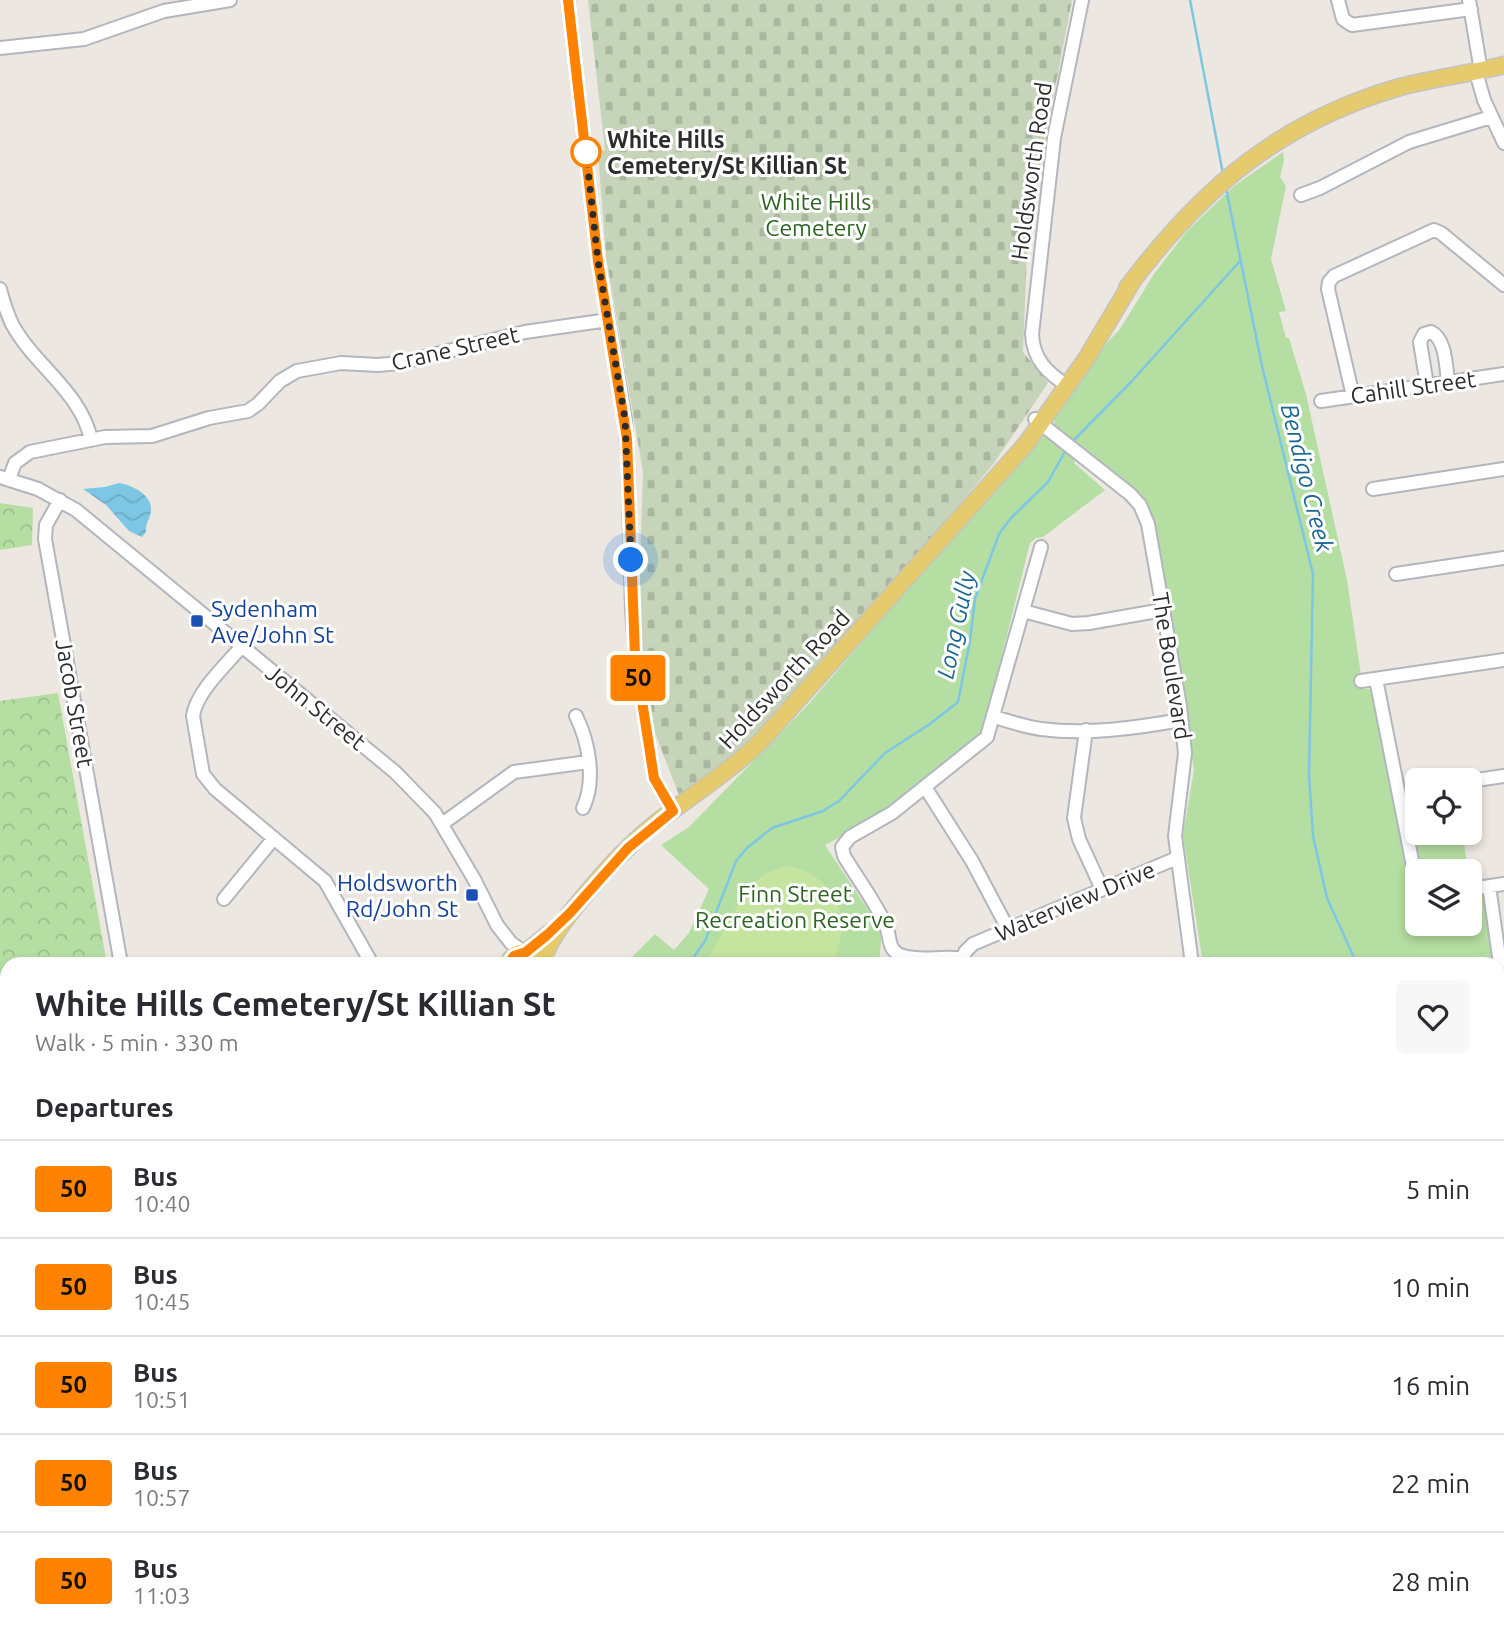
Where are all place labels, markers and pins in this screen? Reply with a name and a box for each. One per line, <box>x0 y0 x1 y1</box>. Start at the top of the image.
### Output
place label: White Hills Cemetery/St Killian St <box>607 127 847 178</box>
marker: White Hills Cemetery/St Killian St <box>571 137 601 167</box>
place label: Sydenham Ave/John St <box>211 596 334 647</box>
marker: Sydenham Ave/John St <box>189 613 205 629</box>
place label: Holdsworth Rd/John St <box>337 870 458 921</box>
marker: Holdsworth Rd/John St <box>464 887 480 903</box>

